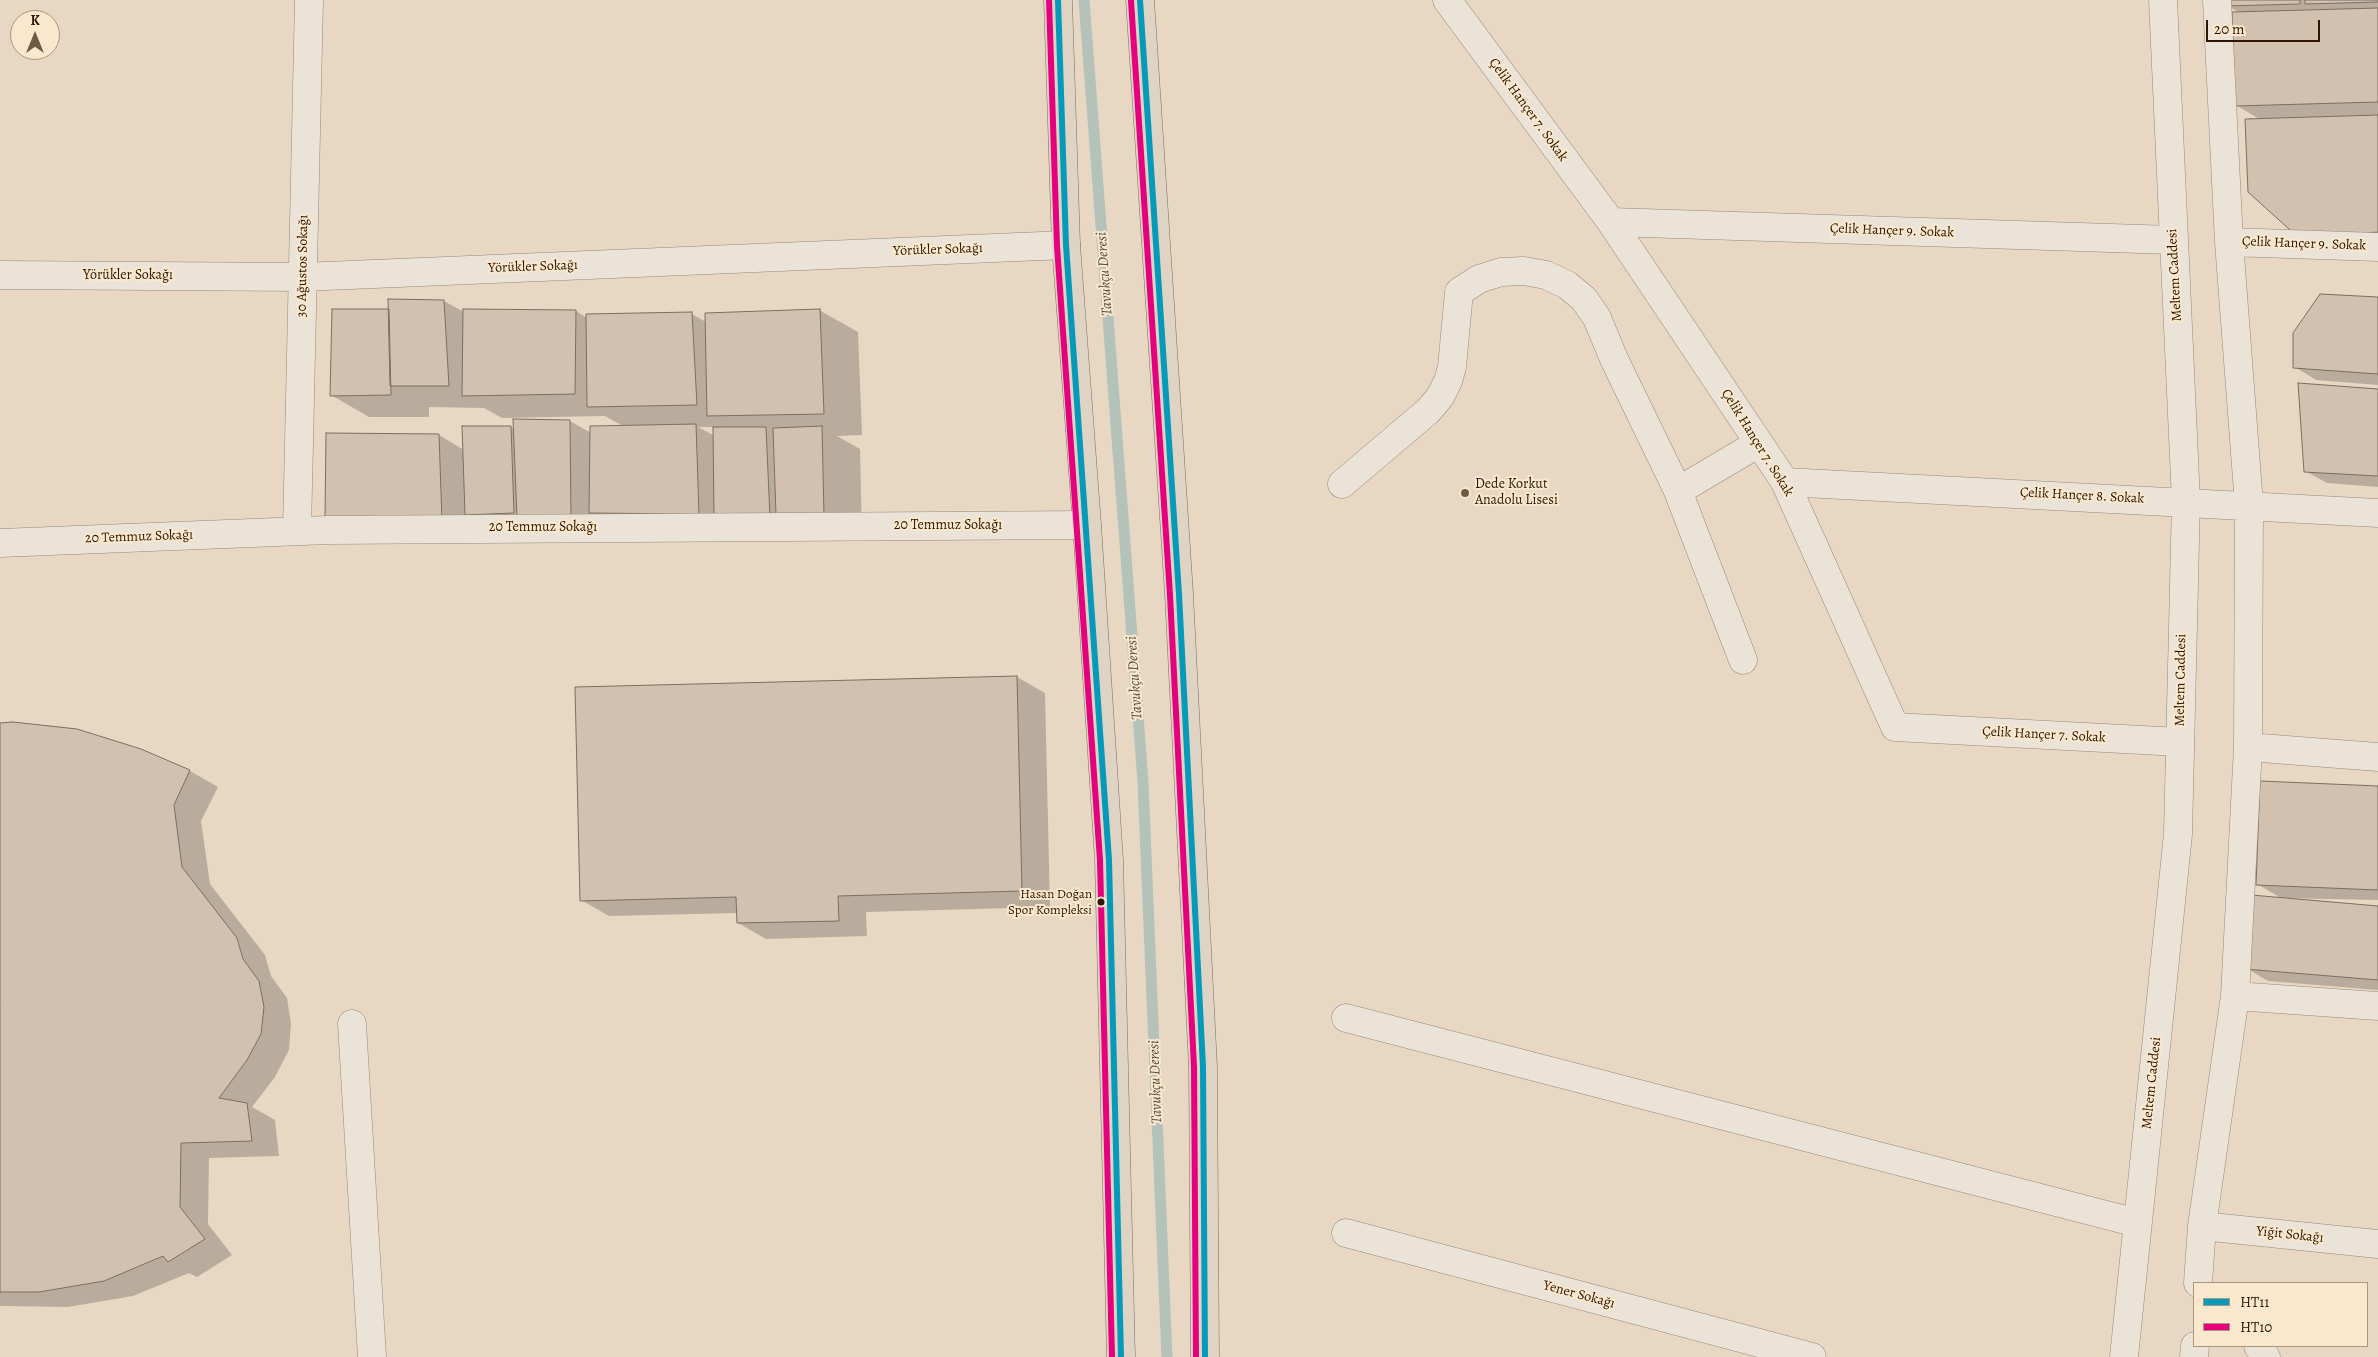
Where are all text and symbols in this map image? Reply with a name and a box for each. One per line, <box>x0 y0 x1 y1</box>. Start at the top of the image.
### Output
north arrow <box>10 10 60 60</box>
scale bar <box>2208 10 2322 42</box>
text: K <box>30 11 40 30</box>
text: 20 m <box>2214 19 2245 39</box>
street label: Çelik Hançer 7. Sokak <box>1485 55 1571 165</box>
street label: 30 Ağustos Sokağı <box>294 215 312 317</box>
street label: Çelik Hançer 9. Sokak <box>1830 220 1954 242</box>
street label: Meltem Caddesi <box>2164 228 2186 322</box>
water label: Tavukçu Deresi <box>1093 232 1117 316</box>
street label: Çelik Hançer 9. Sokak <box>2242 233 2366 255</box>
street label: Yörükler Sokağı <box>893 240 983 260</box>
street label: Yörükler Sokağı <box>488 257 578 277</box>
street label: Yörükler Sokağı <box>83 268 173 284</box>
street label: Çelik Hançer 7. Sokak <box>1717 386 1797 500</box>
place label: Dede Korkut Anadolu Lisesi <box>1475 477 1558 510</box>
street label: Çelik Hançer 8. Sokak <box>2019 484 2145 508</box>
marker: Dede Korkut Anadolu Lisesi <box>1459 487 1471 499</box>
street label: 20 Temmuz Sokağı <box>894 518 1002 534</box>
street label: 20 Temmuz Sokağı <box>489 520 597 536</box>
street label: 20 Temmuz Sokağı <box>85 527 193 547</box>
street label: Meltem Caddesi <box>2172 633 2190 727</box>
water label: Tavukçu Deresi <box>1123 636 1147 720</box>
street label: Çelik Hançer 7. Sokak <box>1982 723 2106 747</box>
place label: Hasan Doğan Spor Kompleksi <box>1008 887 1092 918</box>
marker: Hasan Doğan Spor Kompleksi <box>1096 897 1106 907</box>
street label: Meltem Caddesi <box>2139 1036 2165 1130</box>
water label: Tavukçu Deresi <box>1146 1040 1166 1124</box>
street label: Yiğit Sokağı <box>2256 1223 2324 1247</box>
street label: Yener Sokağı <box>1541 1277 1617 1313</box>
legend <box>2193 1282 2368 1347</box>
text: HT11 <box>2240 1292 2269 1312</box>
text: HT10 <box>2240 1317 2272 1337</box>

